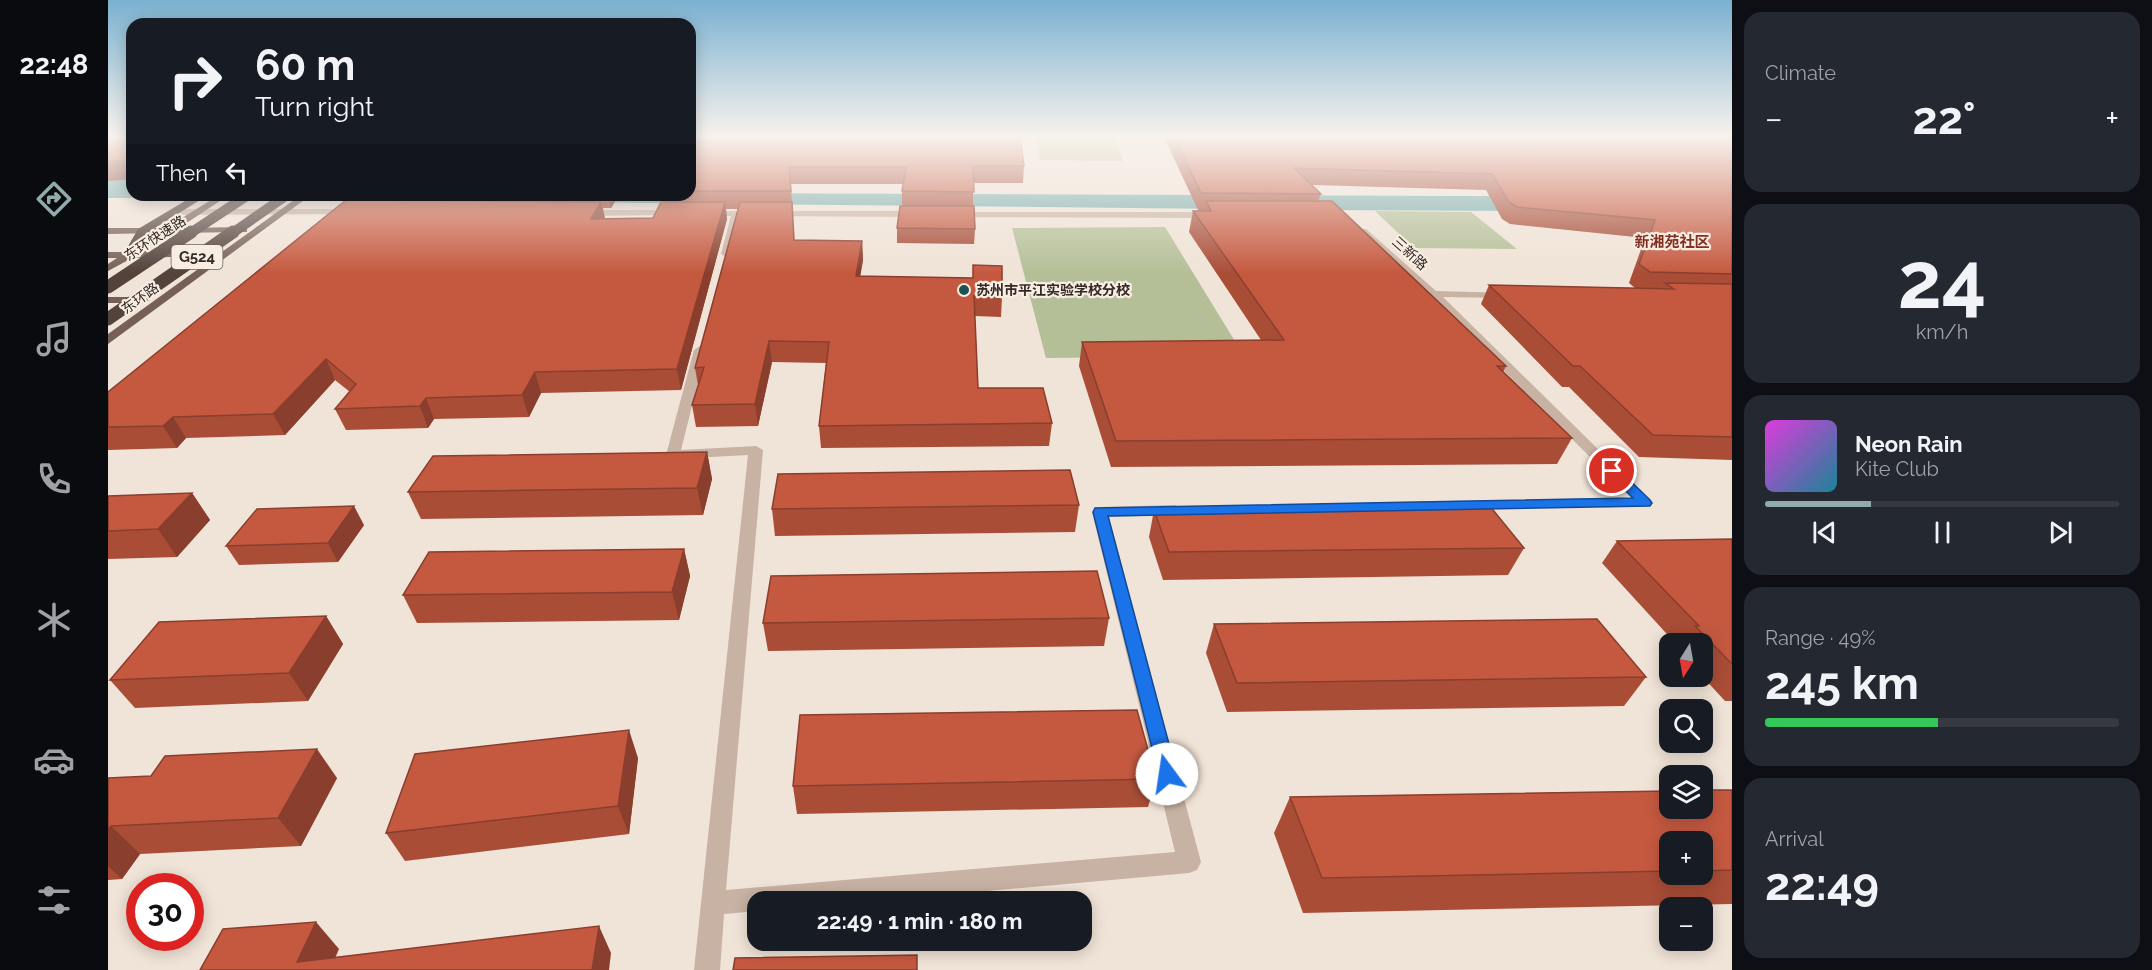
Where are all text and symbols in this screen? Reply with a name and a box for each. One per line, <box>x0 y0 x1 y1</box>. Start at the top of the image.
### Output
text: 60 m <box>255 41 355 90</box>
icon: right <box>156 42 234 120</box>
text: 22:48 <box>20 49 88 80</box>
text: Climate <box>1765 61 1836 85</box>
text: Turn right <box>255 91 374 122</box>
text: 22° <box>1912 92 1976 145</box>
text: − <box>1765 99 1783 138</box>
text: + <box>2105 99 2119 138</box>
icon: left <box>220 156 253 189</box>
text: Then <box>156 160 208 186</box>
icon: directions <box>33 178 75 220</box>
street label: 东环快速路 <box>121 212 189 264</box>
street label: 三新路 <box>1389 233 1431 273</box>
district label: 新湘苑社区 <box>1634 233 1710 251</box>
text: 24 <box>1898 235 1986 326</box>
road number: G524 <box>172 245 223 269</box>
street label: 东环路 <box>118 279 162 317</box>
place label: 苏州市平江实验学校分校 <box>976 282 1130 298</box>
marker: 苏州市平江实验学校分校 <box>957 283 971 297</box>
icon: music <box>33 318 75 360</box>
text: km/h <box>1916 320 1968 344</box>
text: Neon Rain <box>1855 431 1963 457</box>
pin <box>1586 445 1637 496</box>
icon: arrive <box>1595 454 1628 487</box>
text: Kite Club <box>1855 457 1939 481</box>
icon: phone <box>33 458 75 500</box>
icon: previous <box>1808 516 1841 549</box>
icon: pause <box>1926 516 1959 549</box>
icon: next <box>2044 516 2077 549</box>
icon: climate <box>33 599 75 641</box>
text: Range · 49% <box>1765 626 1875 650</box>
north arrow <box>1659 633 1713 687</box>
map controls <box>1659 633 1713 951</box>
text: 245 km <box>1765 657 1919 710</box>
button: search <box>1659 699 1713 753</box>
icon: car <box>33 739 75 781</box>
position arrow <box>1135 742 1199 806</box>
button: layers <box>1659 765 1713 819</box>
text: Arrival <box>1765 827 1824 851</box>
button: + <box>1659 831 1713 885</box>
text: 22:49 <box>1765 858 1879 911</box>
speed limit sign: 30 <box>126 873 204 951</box>
icon: filters <box>33 879 75 921</box>
button: − <box>1659 897 1713 951</box>
text: 22:49 · 1 min · 180 m <box>817 908 1022 934</box>

